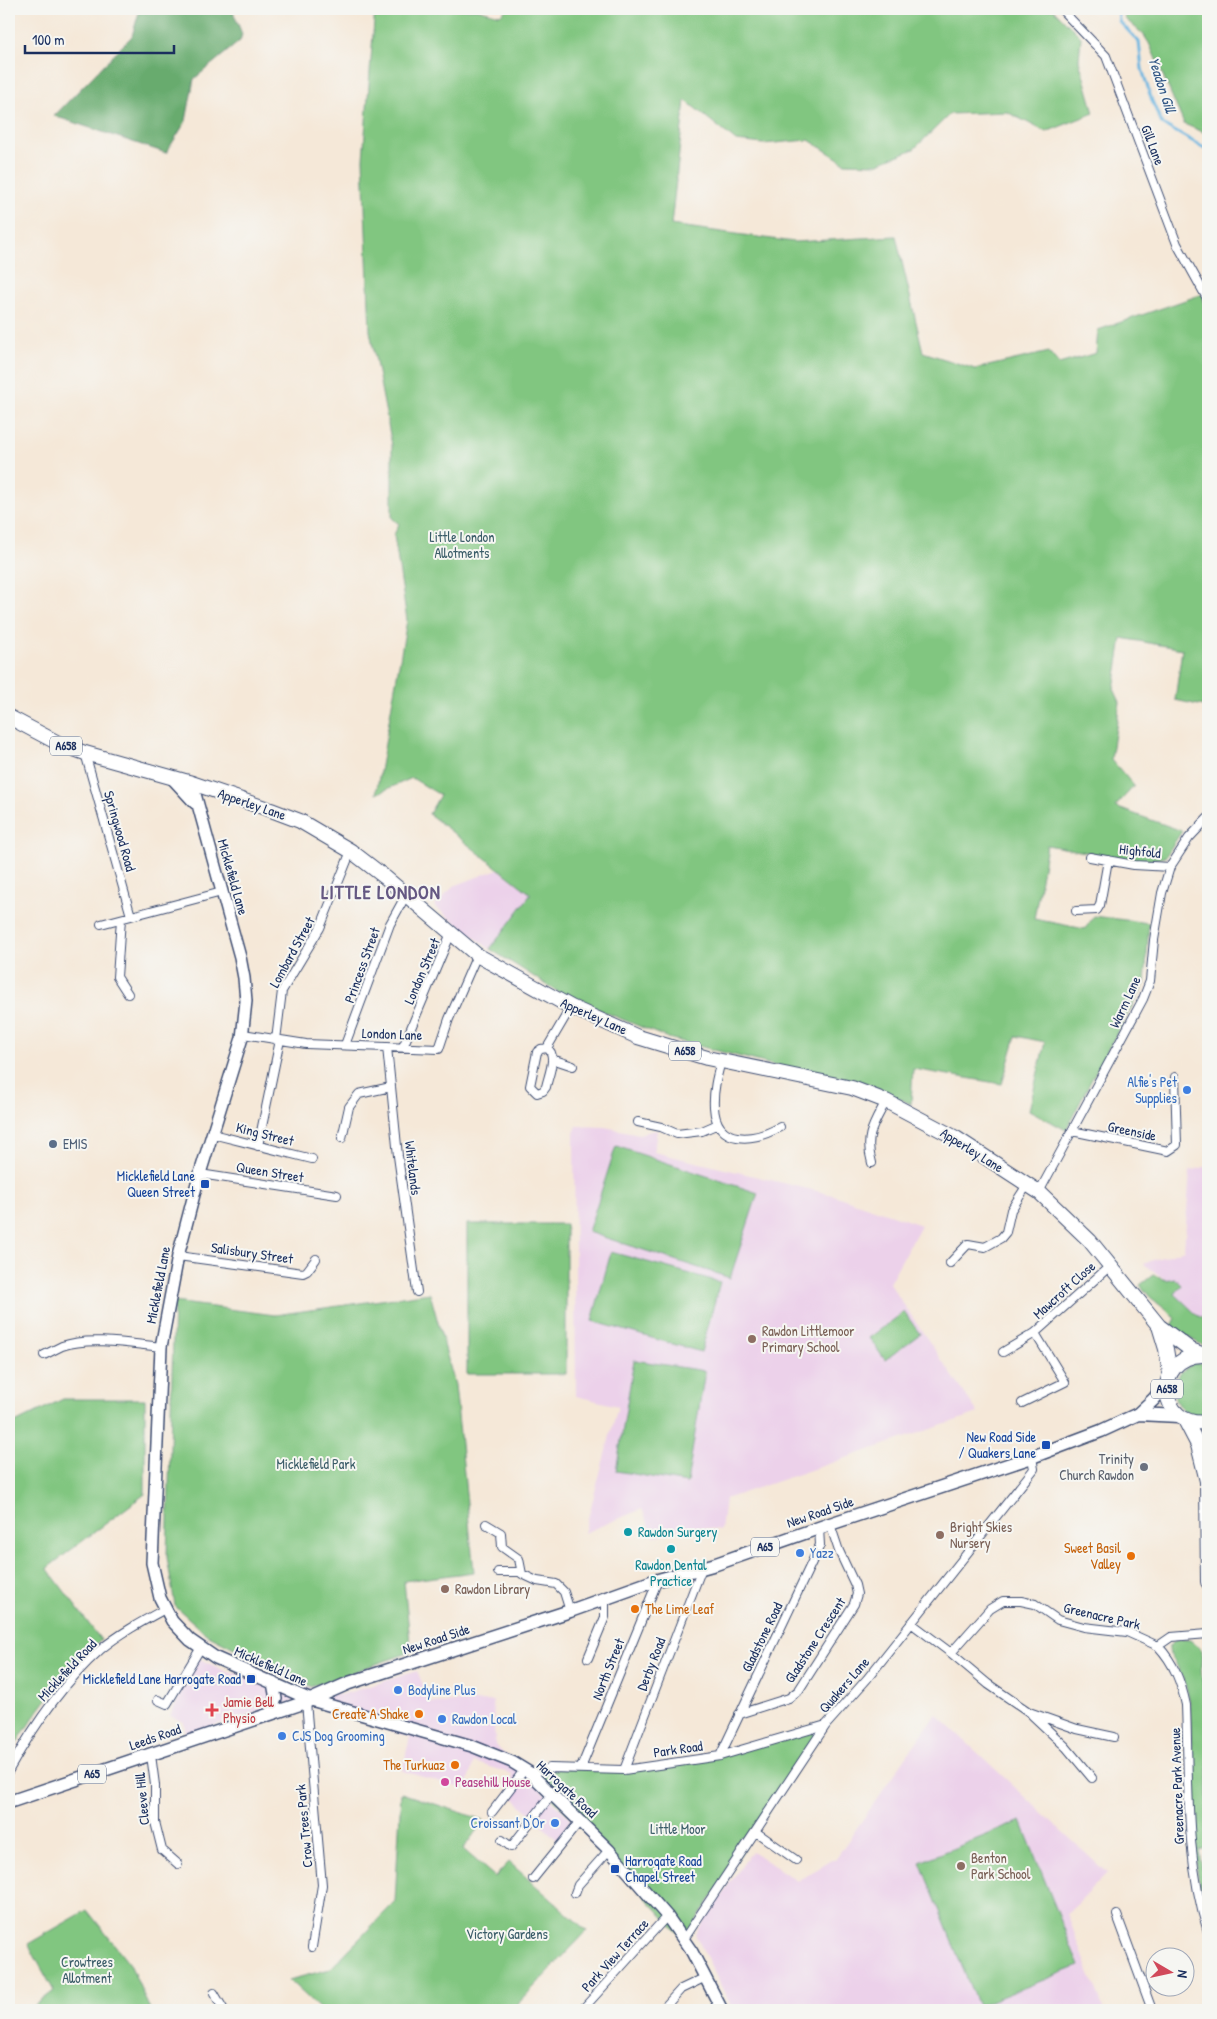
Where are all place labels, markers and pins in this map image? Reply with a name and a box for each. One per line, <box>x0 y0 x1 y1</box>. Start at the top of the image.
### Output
place label: Alfie's Pet Supplies <box>1127 1072 1177 1108</box>
marker: Alfie's Pet Supplies <box>1181 1084 1193 1096</box>
place label: EMIS <box>63 1134 88 1153</box>
marker: EMIS <box>47 1138 59 1150</box>
place label: Micklefield Lane Queen Street <box>117 1166 195 1201</box>
marker: Micklefield Lane Queen Street <box>199 1178 211 1190</box>
place label: Rawdon Littlemoor Primary School <box>762 1321 855 1357</box>
marker: Rawdon Littlemoor Primary School <box>746 1333 758 1345</box>
place label: New Road Side / Quakers Lane <box>959 1427 1036 1462</box>
marker: New Road Side / Quakers Lane <box>1040 1439 1052 1451</box>
place label: Trinity Church Rawdon <box>1059 1449 1134 1484</box>
marker: Trinity Church Rawdon <box>1138 1461 1150 1473</box>
place label: Bright Skies Nursery <box>950 1517 1012 1553</box>
place label: Rawdon Surgery <box>638 1522 718 1542</box>
marker: Rawdon Surgery <box>622 1526 634 1538</box>
marker: Bright Skies Nursery <box>934 1529 946 1541</box>
place label: Sweet Basil Valley <box>1064 1538 1121 1574</box>
marker: Rawdon Dental Practice <box>665 1543 677 1555</box>
place label: Yazz <box>810 1543 834 1562</box>
marker: Yazz <box>794 1547 806 1559</box>
marker: Sweet Basil Valley <box>1125 1550 1137 1562</box>
place label: Rawdon Dental Practice <box>635 1555 707 1590</box>
place label: Rawdon Library <box>455 1579 530 1599</box>
marker: Rawdon Library <box>439 1583 451 1595</box>
place label: The Lime Leaf <box>645 1599 714 1618</box>
marker: The Lime Leaf <box>629 1603 641 1615</box>
place label: Micklefield Lane Harrogate Road <box>83 1669 242 1689</box>
marker: Micklefield Lane Harrogate Road <box>245 1673 257 1685</box>
place label: Bodyline Plus <box>408 1680 476 1700</box>
marker: Bodyline Plus <box>392 1684 404 1696</box>
place label: Jamie Bell Physio <box>223 1692 275 1728</box>
marker: Jamie Bell Physio <box>205 1703 219 1717</box>
place label: Create A Shake <box>332 1704 409 1723</box>
marker: Create A Shake <box>413 1708 425 1720</box>
place label: Rawdon Local <box>452 1709 517 1728</box>
marker: Rawdon Local <box>436 1713 448 1725</box>
place label: CJS Dog Grooming <box>292 1726 385 1746</box>
marker: CJS Dog Grooming <box>276 1730 288 1742</box>
place label: The Turkuaz <box>383 1755 445 1774</box>
marker: The Turkuaz <box>449 1759 461 1771</box>
place label: Peasehill House <box>455 1772 531 1791</box>
marker: Peasehill House <box>439 1776 451 1788</box>
place label: Croissant D'Or <box>470 1813 546 1832</box>
marker: Croissant D'Or <box>549 1817 561 1829</box>
place label: Benton Park School <box>971 1848 1031 1883</box>
place label: Harrogate Road Chapel Street <box>625 1851 702 1887</box>
marker: Benton Park School <box>955 1860 967 1872</box>
marker: Harrogate Road Chapel Street <box>609 1863 621 1875</box>

